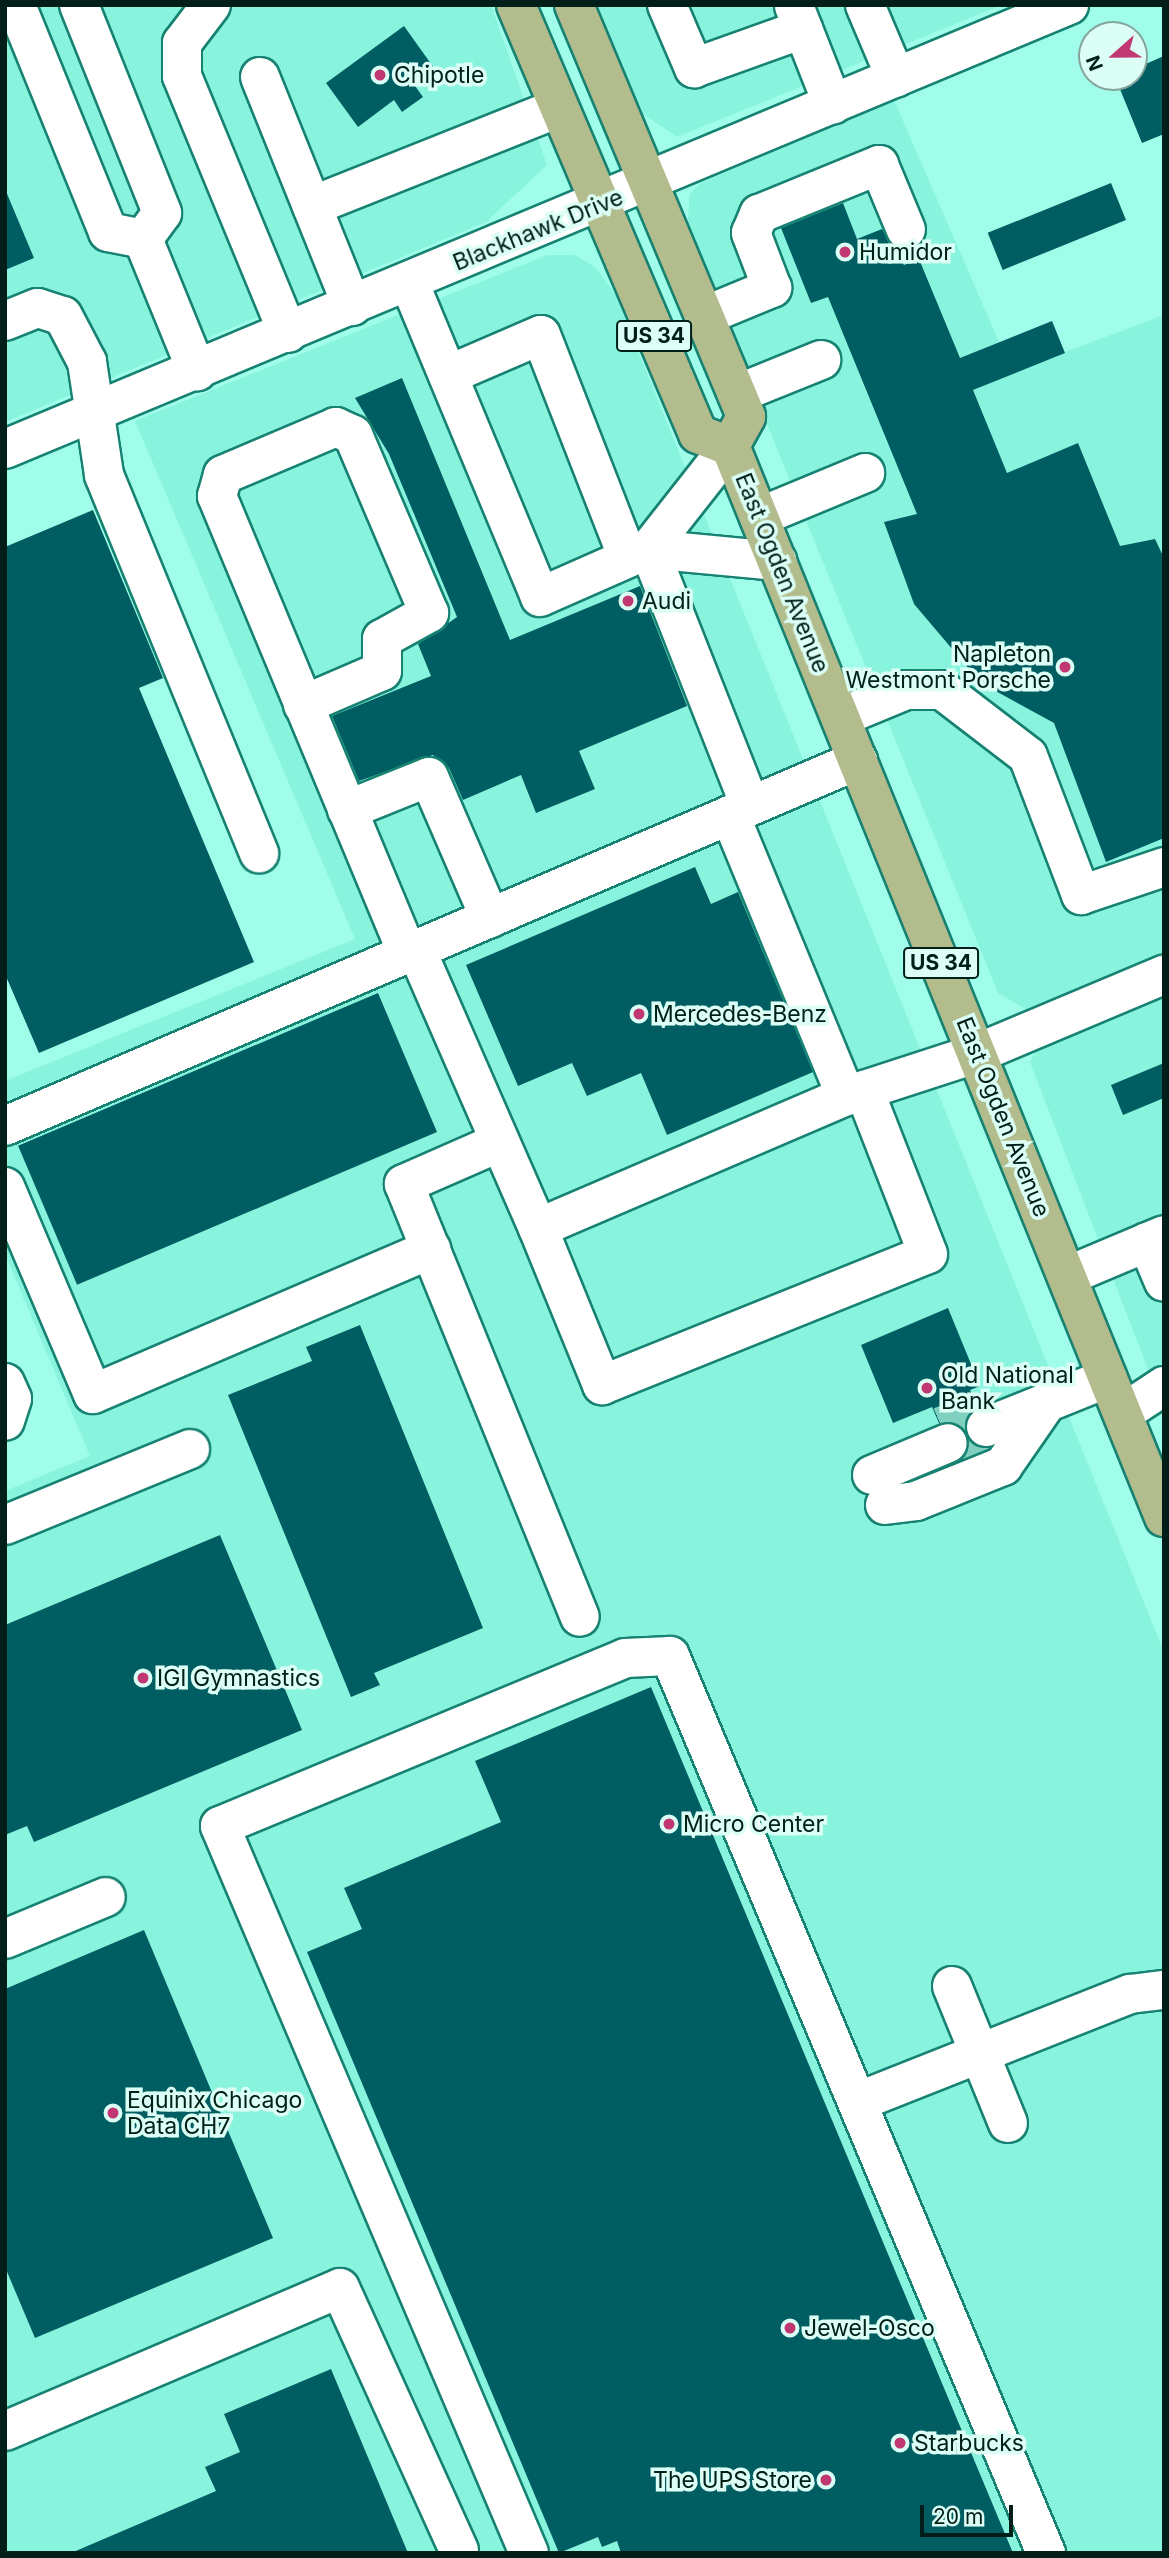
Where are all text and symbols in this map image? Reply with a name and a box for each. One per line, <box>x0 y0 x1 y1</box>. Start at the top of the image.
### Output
north arrow <box>1078 21 1148 91</box>
text: N <box>1081 52 1108 74</box>
place label: Chipotle <box>394 61 484 89</box>
marker: Chipotle <box>372 67 388 83</box>
street label: Blackhawk Drive <box>449 183 627 277</box>
place label: Humidor <box>859 238 952 266</box>
marker: Humidor <box>837 244 853 260</box>
road number: US 34 <box>616 318 692 354</box>
street label: East Ogden Avenue <box>729 469 835 677</box>
place label: Audi <box>642 587 691 615</box>
marker: Audi <box>620 593 636 609</box>
place label: Napleton Westmont Porsche <box>846 640 1051 694</box>
marker: Napleton Westmont Porsche <box>1057 659 1073 675</box>
road number: US 34 <box>902 946 979 981</box>
place label: Mercedes-Benz <box>653 1000 827 1028</box>
marker: Mercedes-Benz <box>631 1006 647 1022</box>
street label: East Ogden Avenue <box>950 1013 1056 1221</box>
place label: Old National Bank <box>941 1361 1074 1415</box>
marker: Old National Bank <box>919 1380 935 1396</box>
place label: IGI Gymnastics <box>157 1664 320 1692</box>
marker: IGI Gymnastics <box>135 1670 151 1686</box>
place label: Micro Center <box>683 1810 824 1838</box>
marker: Micro Center <box>661 1816 677 1832</box>
place label: Equinix Chicago Data CH7 <box>127 2086 302 2140</box>
marker: Equinix Chicago Data CH7 <box>105 2105 121 2121</box>
place label: Jewel-Osco <box>804 2314 935 2342</box>
marker: Jewel-Osco <box>782 2320 798 2336</box>
place label: Starbucks <box>914 2429 1024 2457</box>
marker: Starbucks <box>892 2435 908 2451</box>
place label: The UPS Store <box>653 2466 812 2494</box>
marker: The UPS Store <box>818 2472 834 2488</box>
scale bar <box>924 2492 1017 2536</box>
text: 20 m <box>933 2504 983 2529</box>

